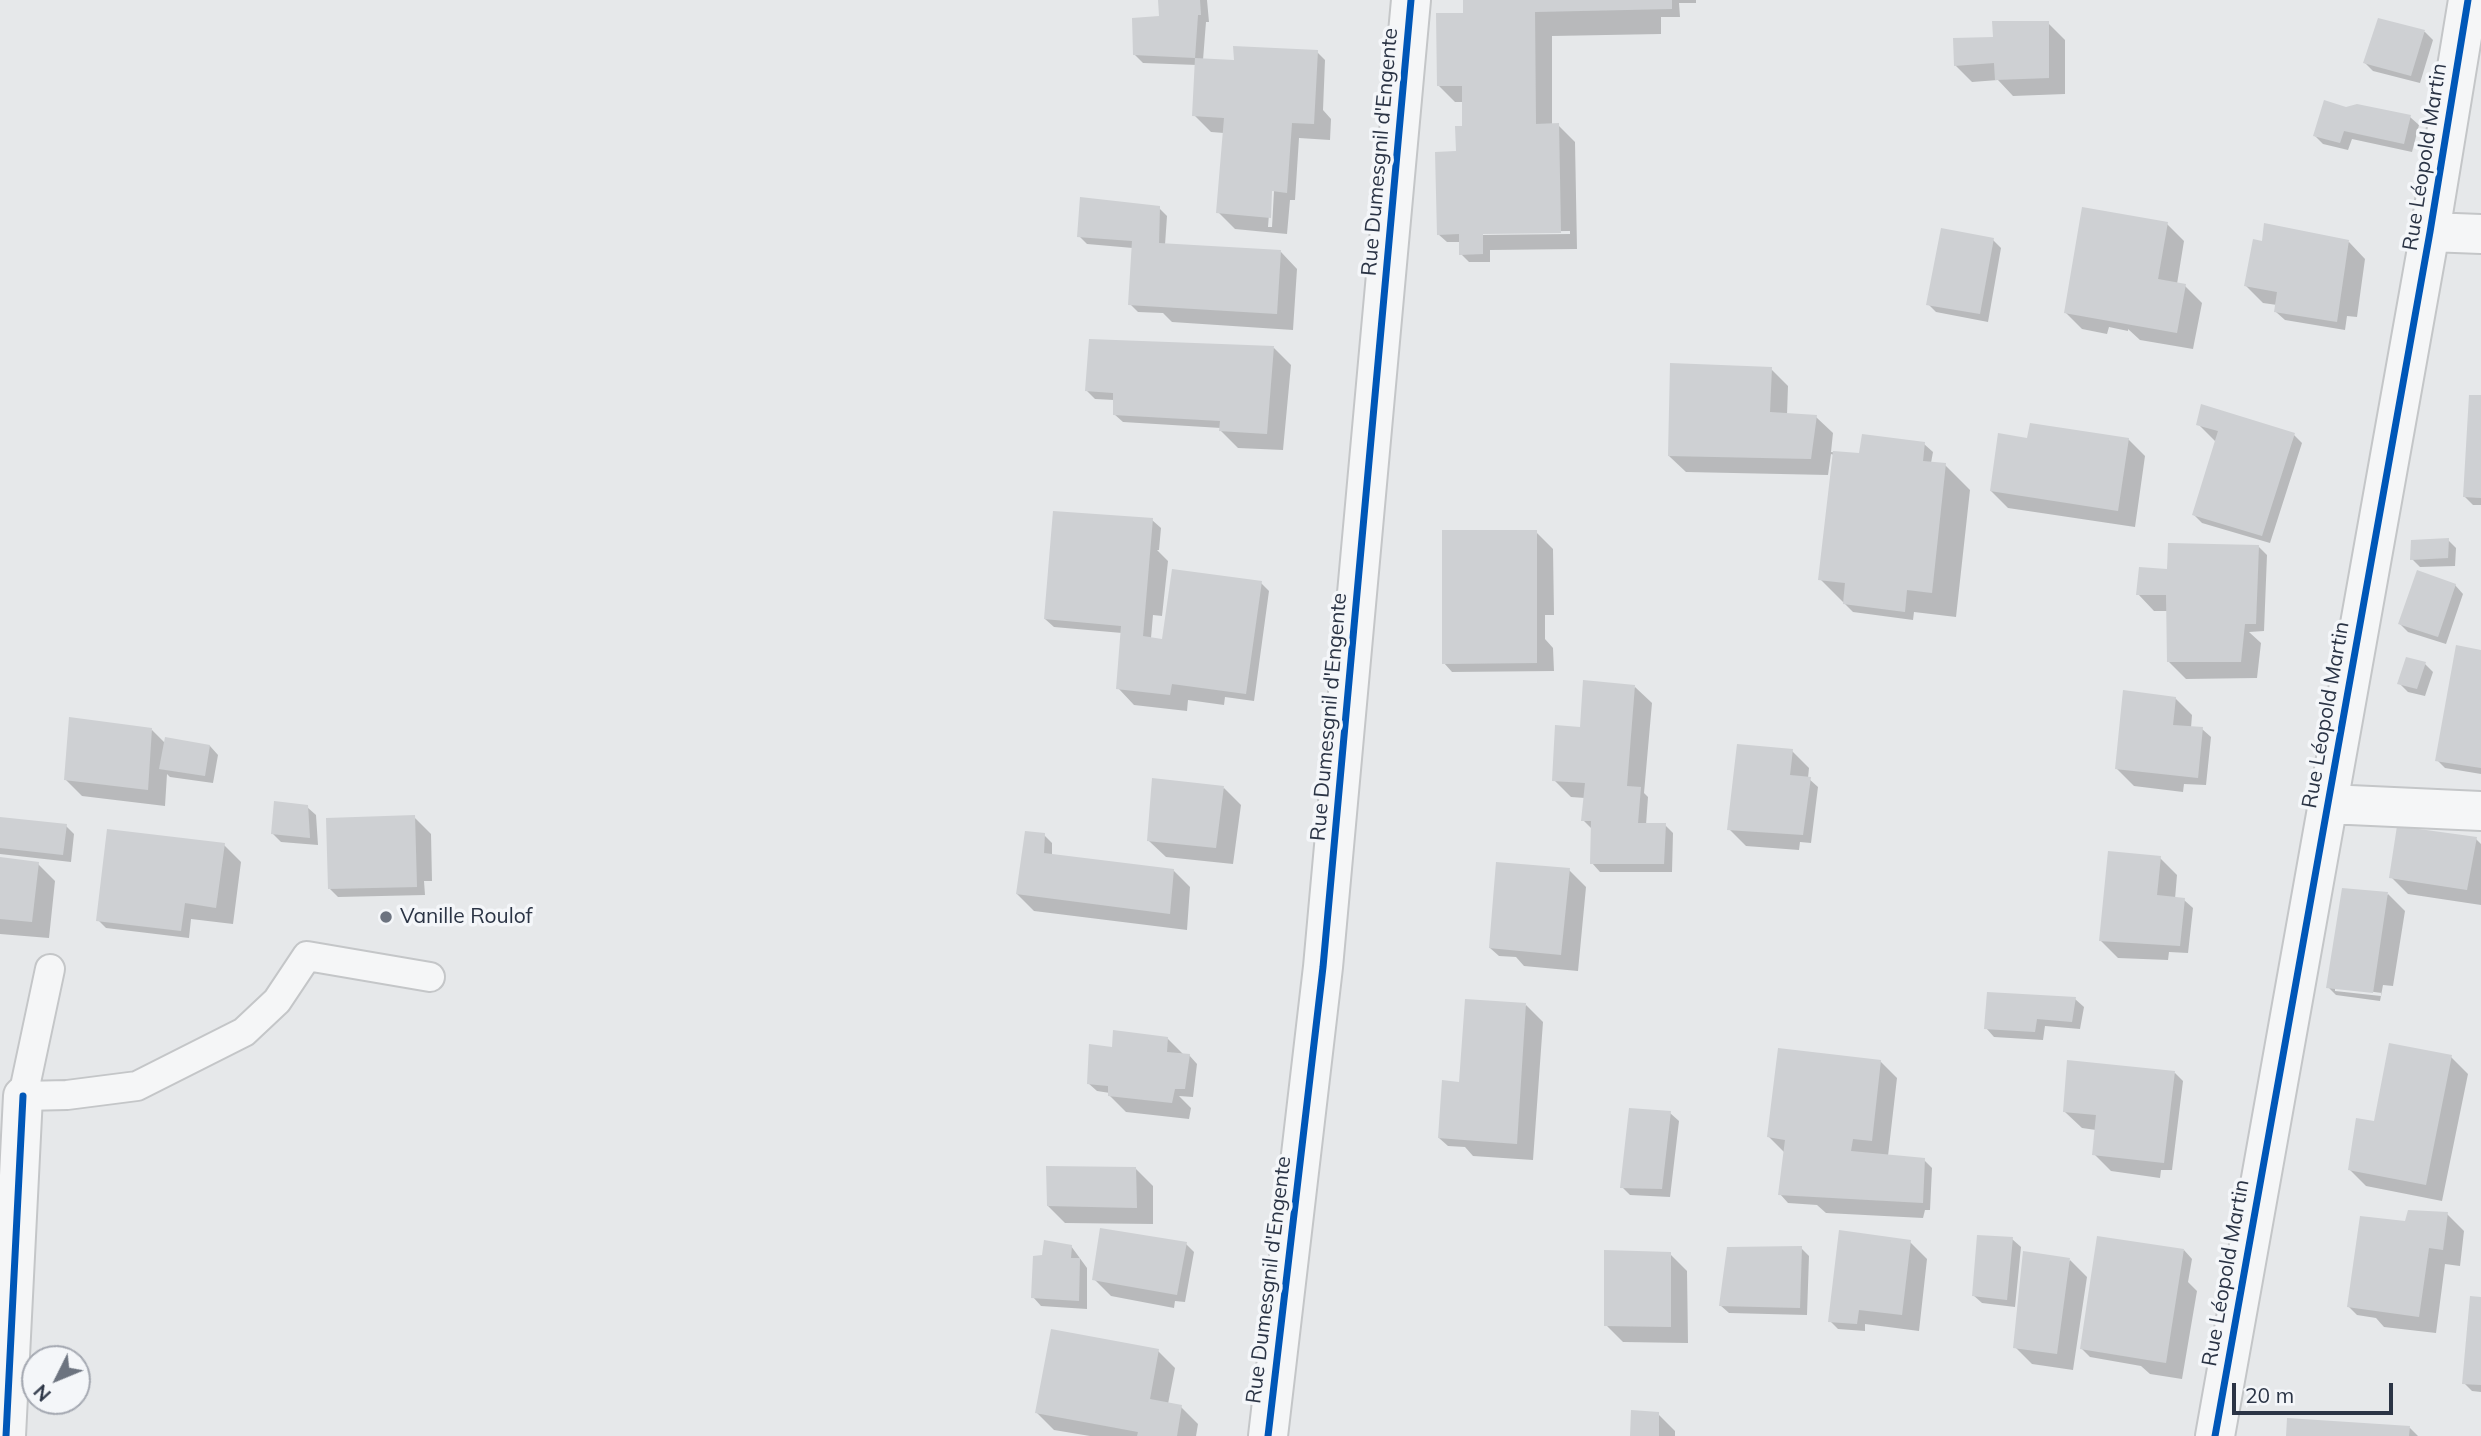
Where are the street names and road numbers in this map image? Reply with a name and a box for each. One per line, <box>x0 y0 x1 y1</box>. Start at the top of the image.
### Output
street label: Rue Dumesgnil d'Engente <box>1357 27 1403 277</box>
street label: Rue Léopold Martin <box>2398 61 2452 253</box>
street label: Rue Dumesgnil d'Engente <box>1306 592 1352 842</box>
street label: Rue Léopold Martin <box>2297 620 2355 810</box>
street label: Rue Dumesgnil d'Engente <box>1241 1155 1297 1405</box>
street label: Rue Léopold Martin <box>2197 1178 2255 1368</box>

